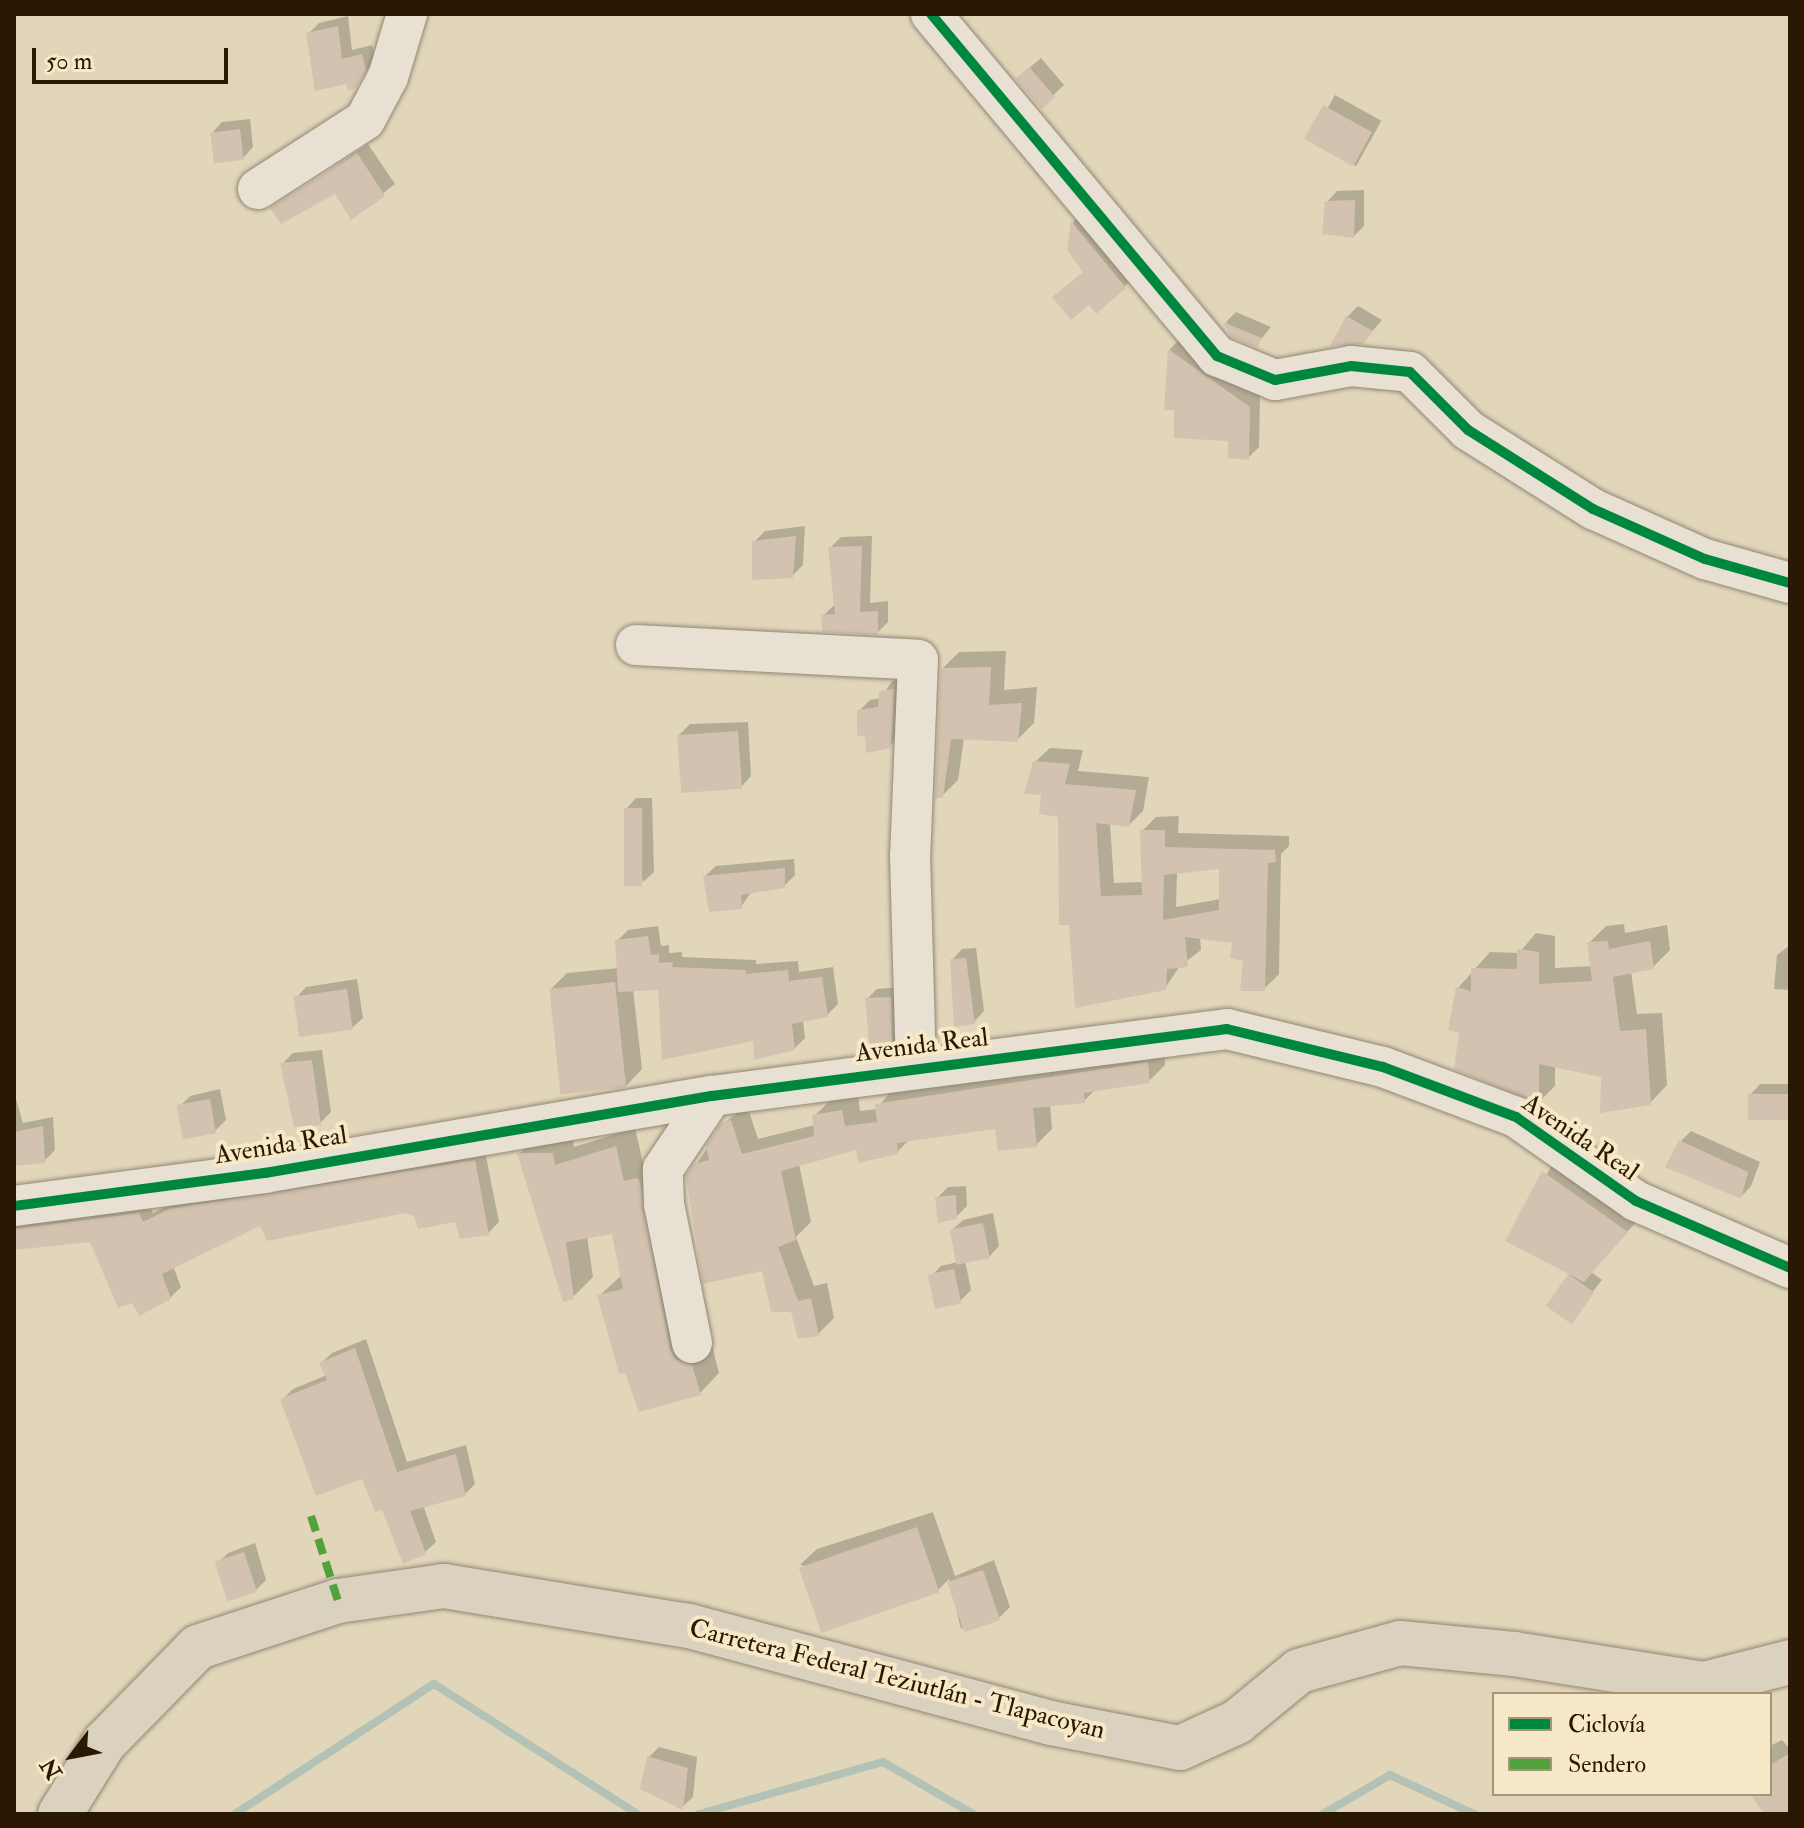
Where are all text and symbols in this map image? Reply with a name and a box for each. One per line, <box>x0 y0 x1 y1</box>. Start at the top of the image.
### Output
scale bar <box>36 32 232 82</box>
text: 50 m <box>46 46 92 77</box>
street label: Avenida Real <box>854 1022 990 1070</box>
street label: Avenida Real <box>1516 1088 1644 1188</box>
street label: Avenida Real <box>213 1120 349 1172</box>
street label: Carretera Federal Teziutlán - Tlapacoyan <box>686 1613 1108 1747</box>
legend <box>1492 1692 1772 1796</box>
text: Ciclovía <box>1568 1709 1645 1740</box>
north arrow <box>32 1716 112 1796</box>
text: Sendero <box>1568 1749 1646 1780</box>
text: N <box>35 1753 69 1784</box>

